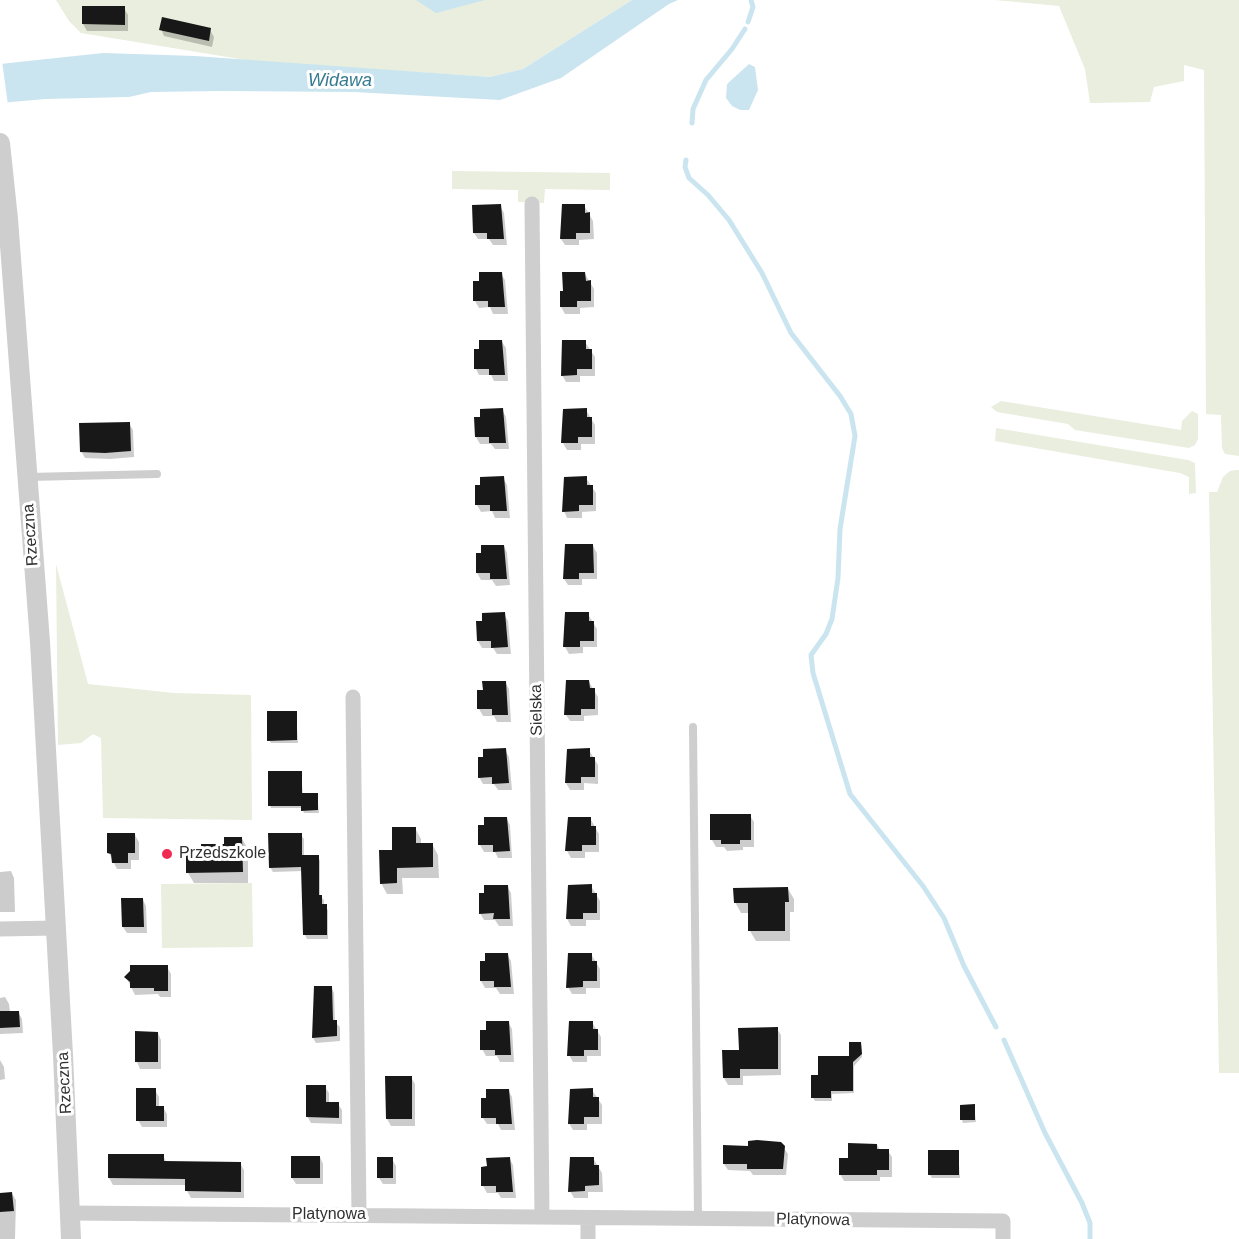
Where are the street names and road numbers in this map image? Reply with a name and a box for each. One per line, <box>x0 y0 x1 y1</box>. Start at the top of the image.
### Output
street label: Rzeczna <box>19 503 43 567</box>
street label: Sielska <box>527 684 547 736</box>
street label: Rzeczna <box>54 1051 76 1115</box>
street label: Platynowa <box>292 1205 366 1225</box>
street label: Platynowa <box>776 1210 850 1230</box>

